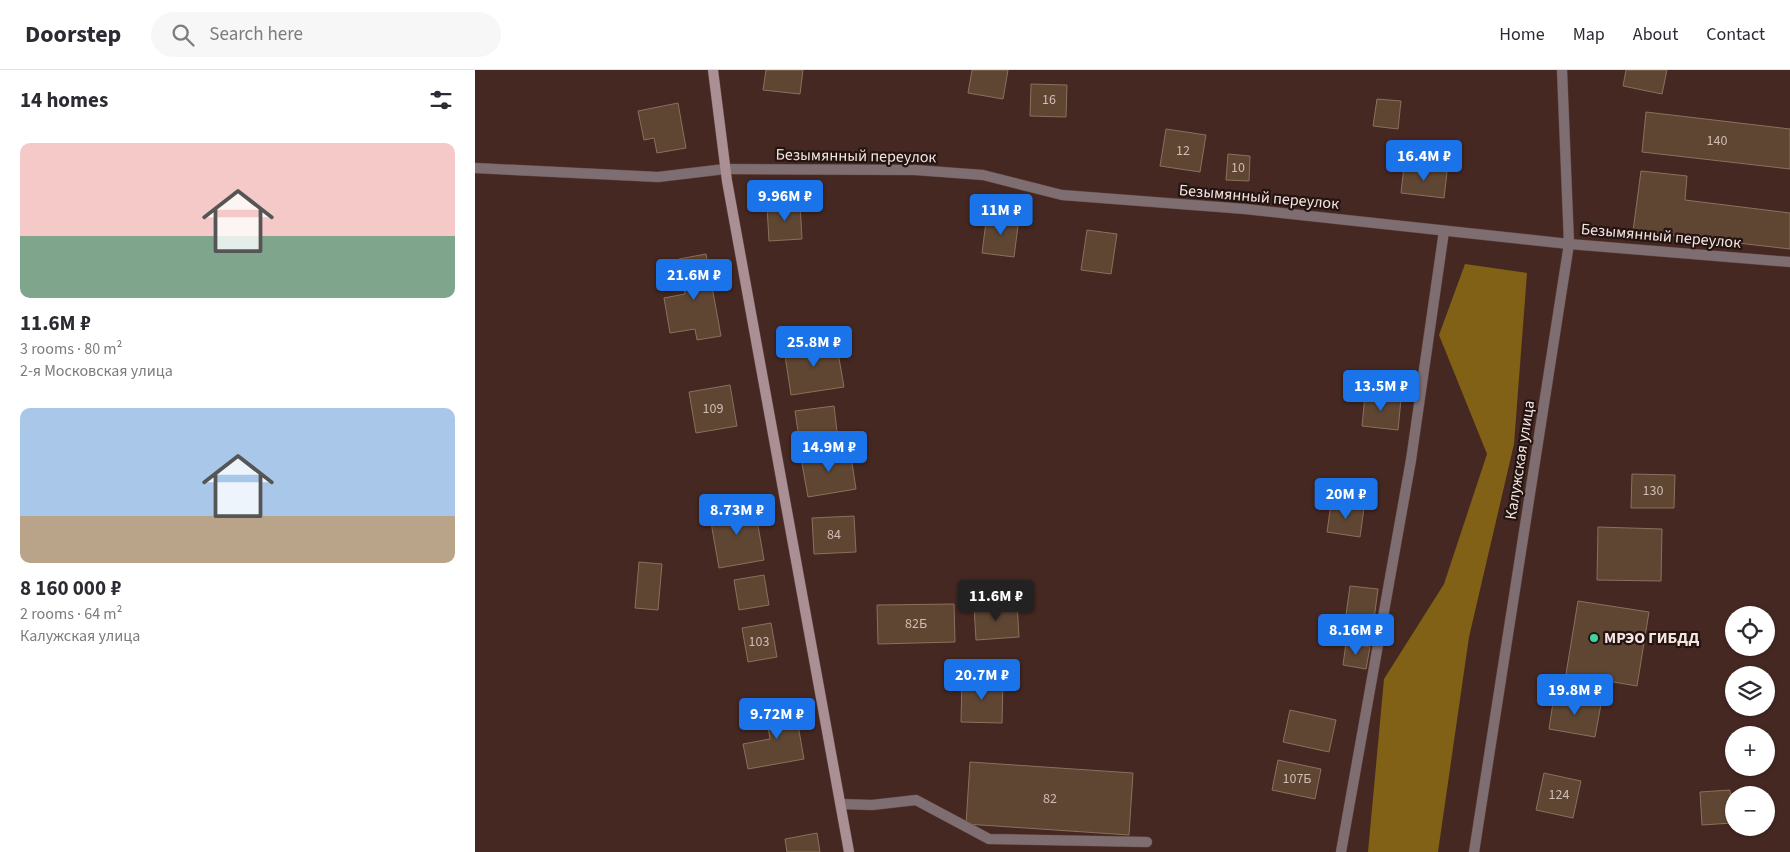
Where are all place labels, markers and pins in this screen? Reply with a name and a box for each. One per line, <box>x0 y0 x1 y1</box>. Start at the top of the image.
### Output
pin: 16.4M ₽ <box>1378 140 1470 182</box>
pin: 9.96M ₽ <box>739 180 831 222</box>
pin: 11M ₽ <box>966 194 1036 236</box>
pin: 21.6M ₽ <box>648 258 740 301</box>
pin: 25.8M ₽ <box>768 326 860 368</box>
pin: 13.5M ₽ <box>1335 370 1427 412</box>
pin: 14.9M ₽ <box>783 430 875 473</box>
pin: 20M ₽ <box>1311 478 1381 520</box>
pin: 8.73M ₽ <box>691 494 783 536</box>
pin: 11.6M ₽ <box>950 580 1042 622</box>
pin: 8.16M ₽ <box>1310 614 1402 656</box>
place label: МРЭО ГИБДД <box>1604 627 1700 649</box>
marker: МРЭО ГИБДД <box>1588 632 1600 644</box>
pin: 20.7M ₽ <box>936 658 1028 701</box>
pin: 19.8M ₽ <box>1529 674 1621 716</box>
pin: 9.72M ₽ <box>731 698 823 740</box>

